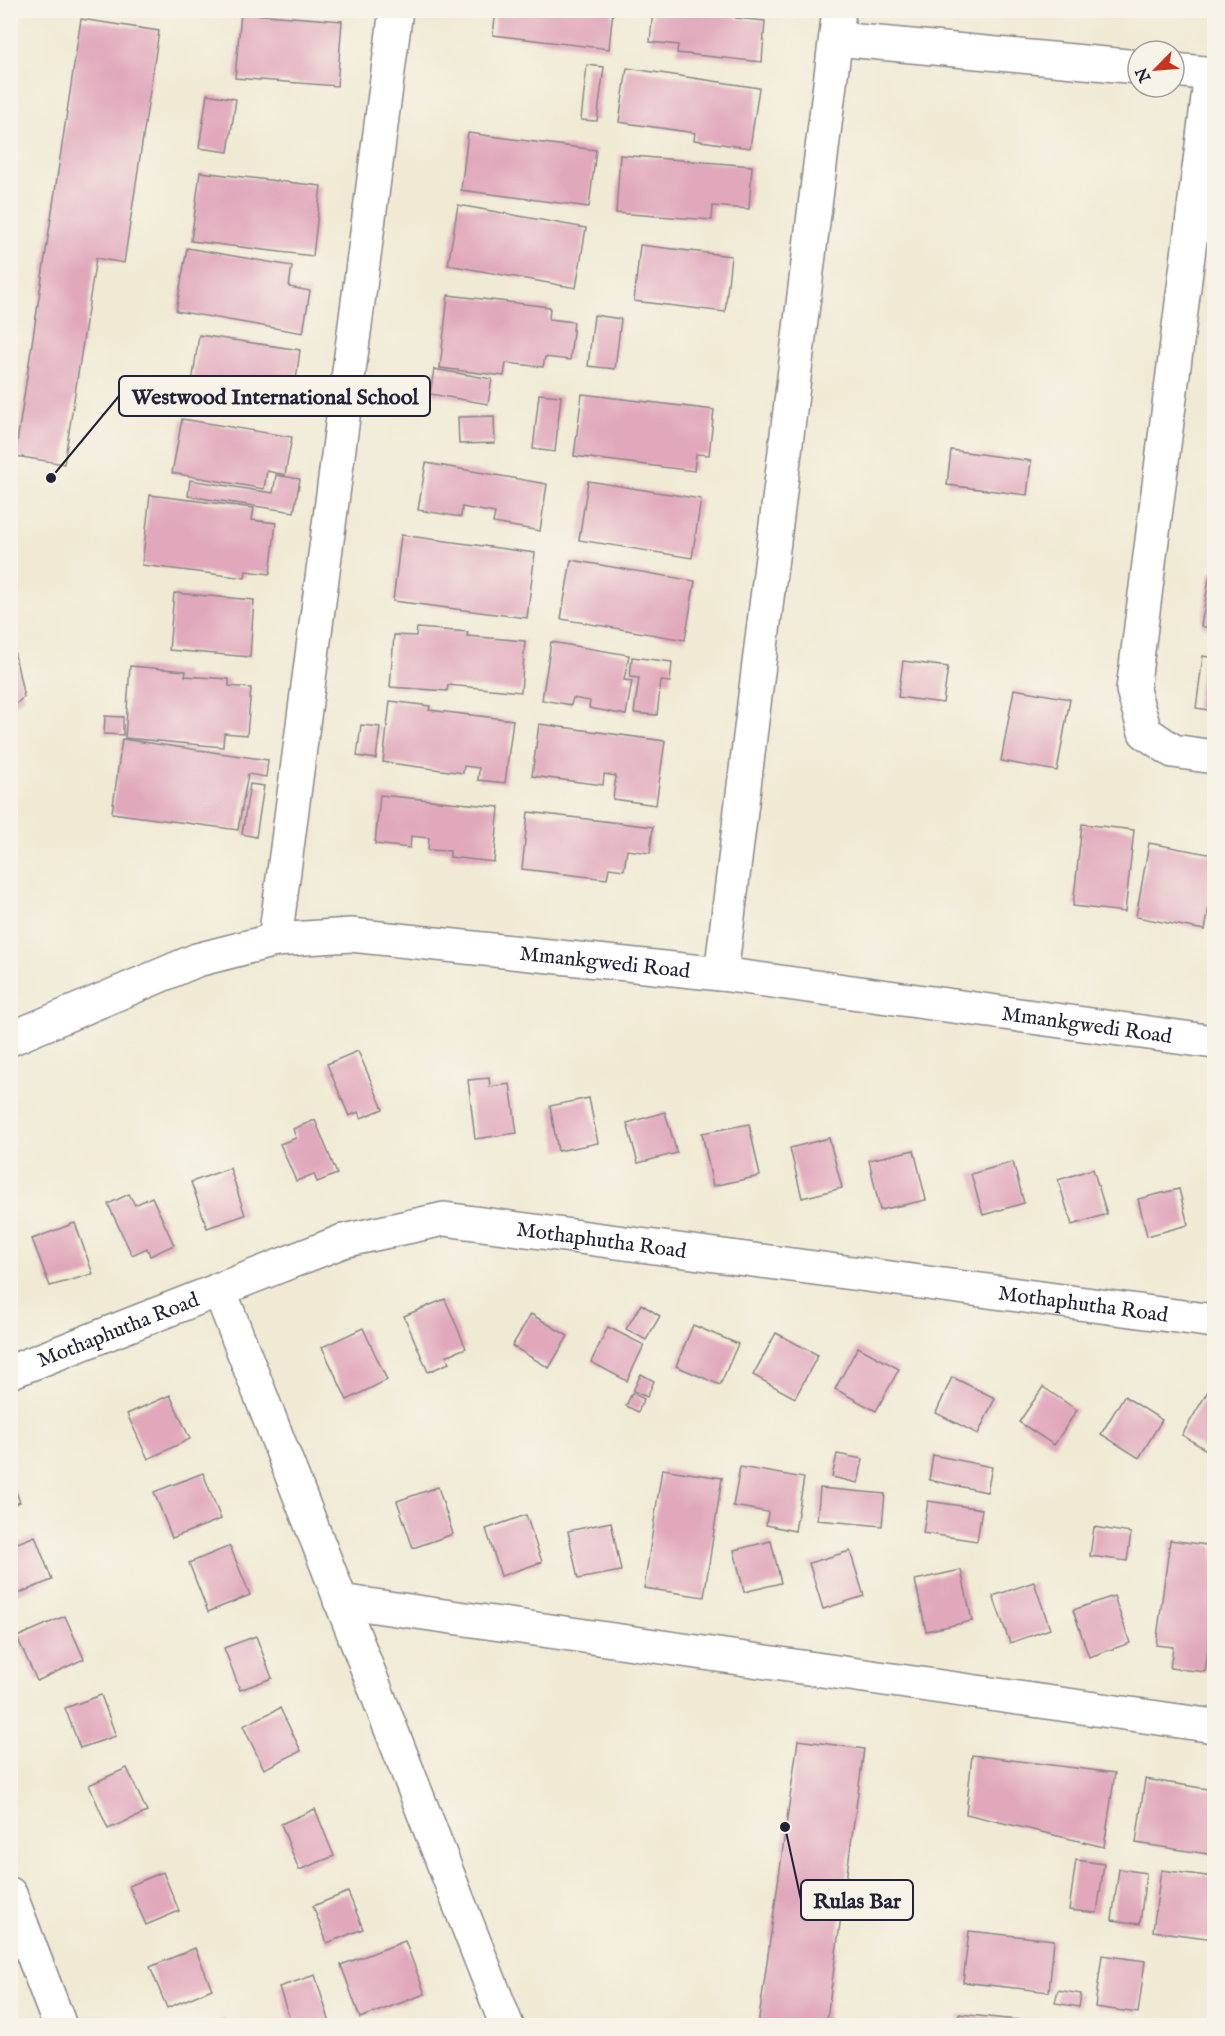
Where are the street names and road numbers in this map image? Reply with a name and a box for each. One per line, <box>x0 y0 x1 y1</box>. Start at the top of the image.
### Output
street label: Mmankgwedi Road <box>518 941 692 986</box>
street label: Mmankgwedi Road <box>1000 1001 1174 1051</box>
street label: Mothaphutha Road <box>515 1217 689 1266</box>
street label: Mothaphutha Road <box>996 1281 1170 1330</box>
street label: Mothaphutha Road <box>34 1287 204 1375</box>

